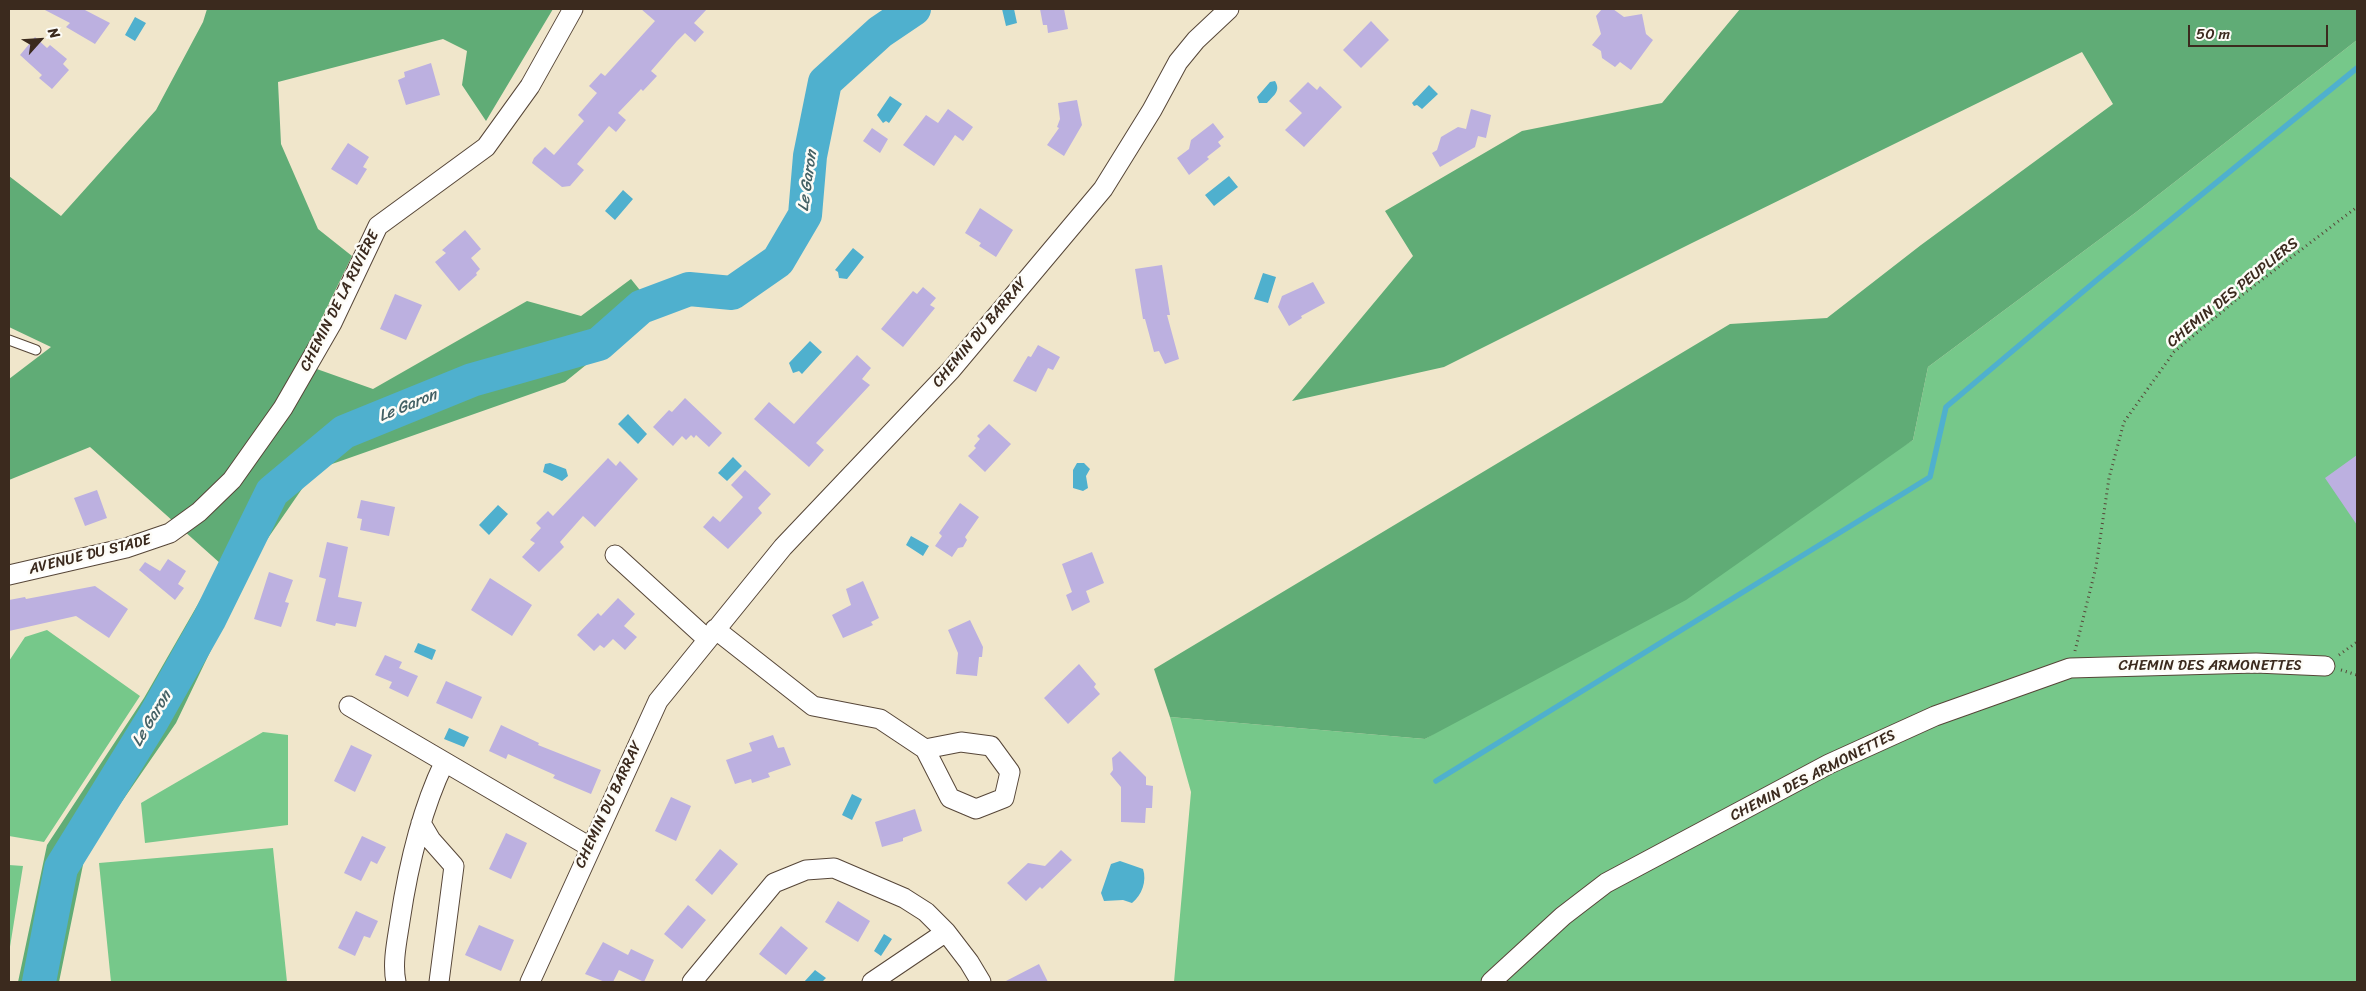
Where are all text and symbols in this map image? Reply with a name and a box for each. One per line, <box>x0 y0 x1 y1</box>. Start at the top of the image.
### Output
north arrow <box>15 15 65 65</box>
scale bar <box>2191 15 2331 47</box>
text: 50 m <box>2196 21 2230 47</box>
text: N <box>41 23 67 43</box>
water label: Le Garon <box>794 149 822 213</box>
street label: CHEMIN DE LA RIVIÈRE <box>297 228 383 374</box>
street label: CHEMIN DES PEUPLIERS <box>2164 235 2302 351</box>
street label: CHEMIN DU BARRAY <box>929 275 1031 391</box>
water label: Le Garon <box>376 386 440 426</box>
street label: AVENUE DU STADE <box>27 531 153 579</box>
street label: CHEMIN DES ARMONETTES <box>2119 657 2301 675</box>
water label: Le Garon <box>128 688 176 750</box>
street label: CHEMIN DES ARMONETTES <box>1727 726 1899 826</box>
street label: CHEMIN DU BARRAY <box>572 739 646 871</box>

